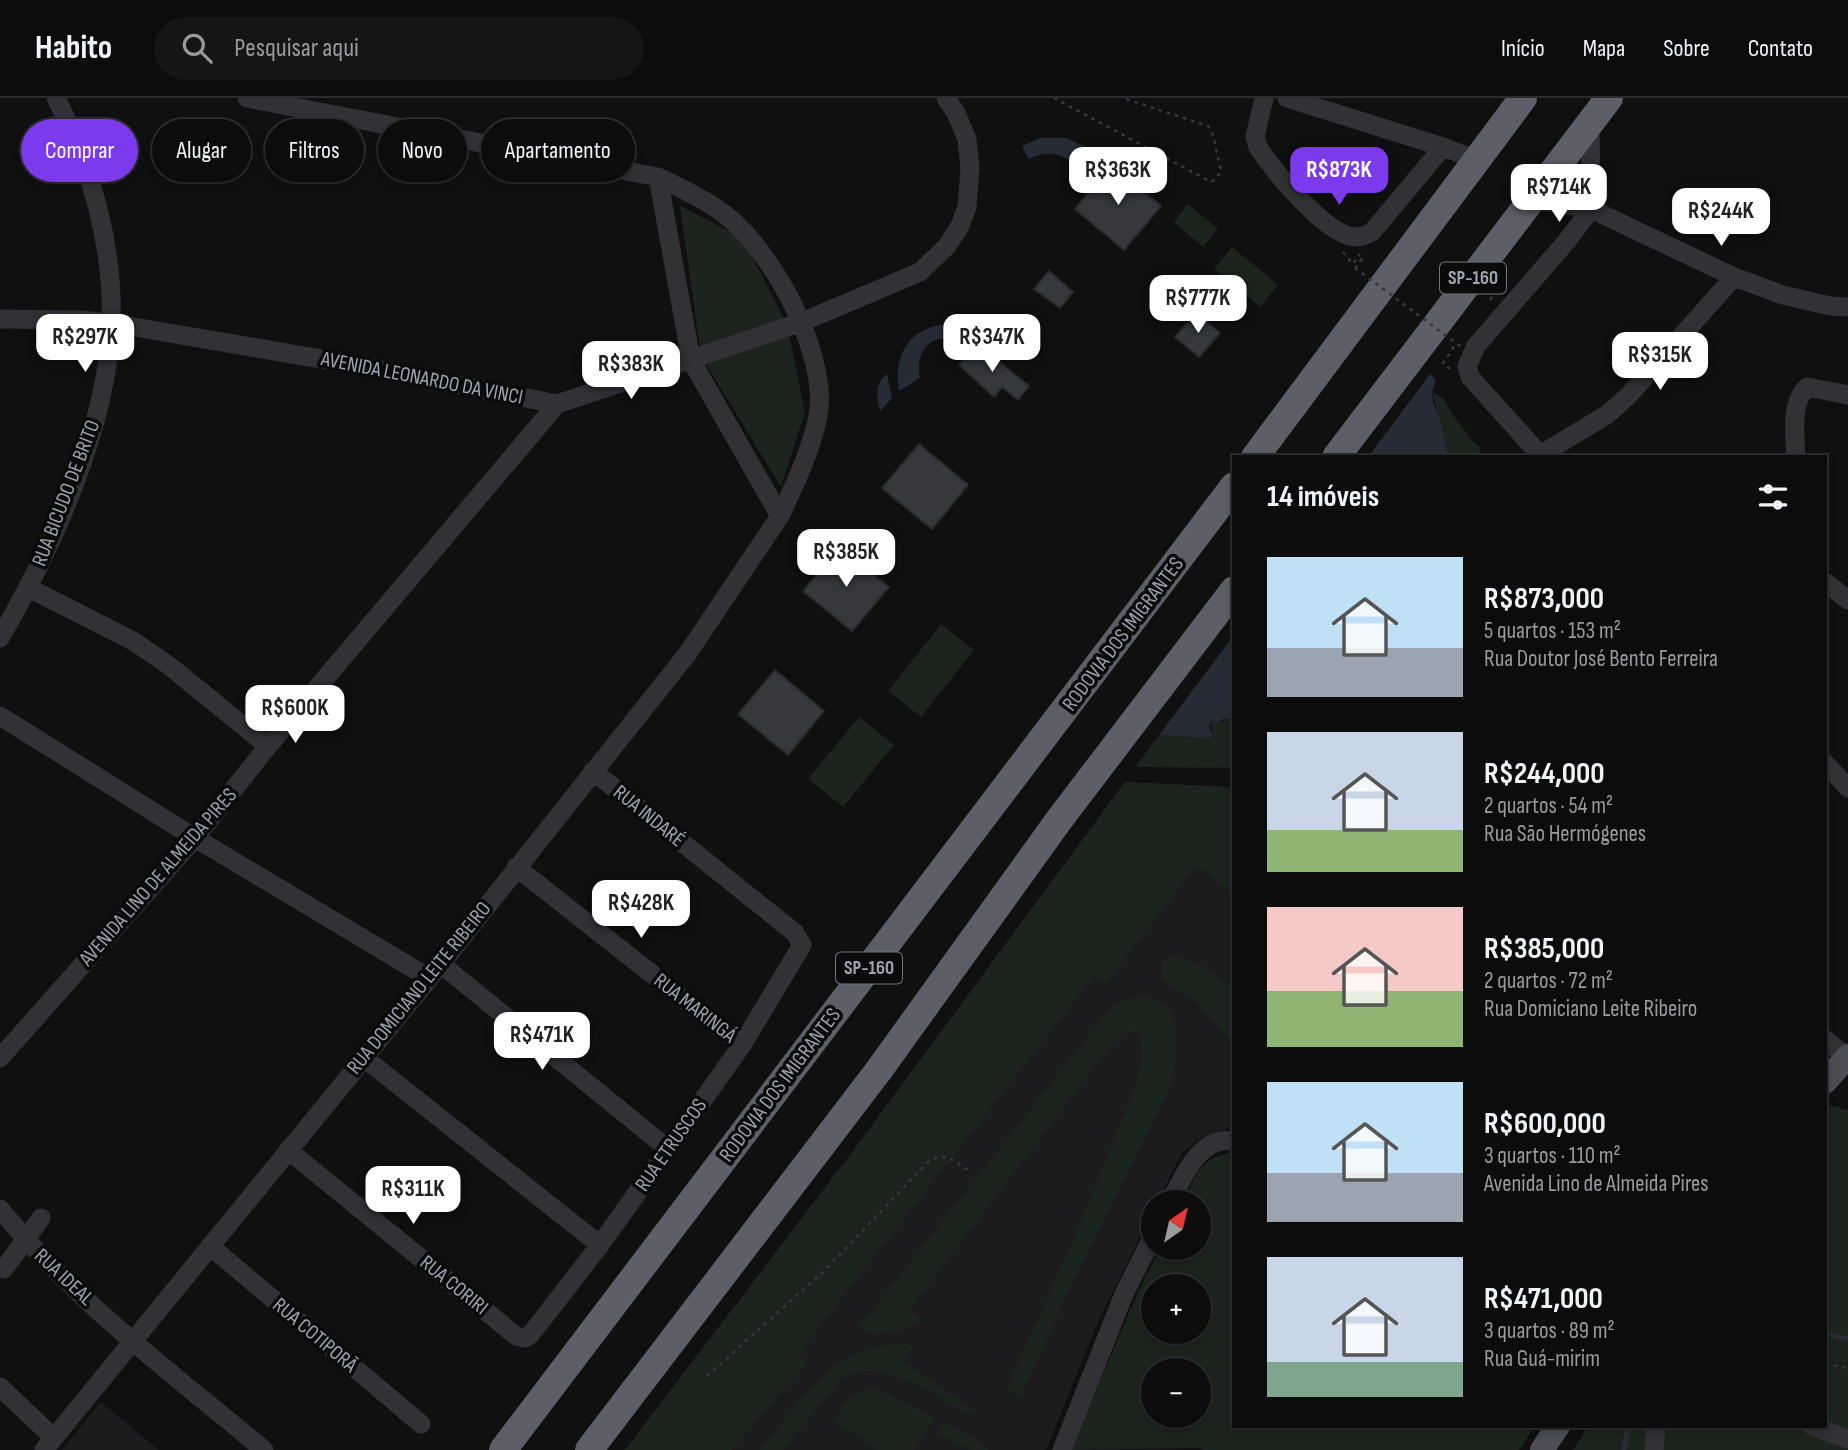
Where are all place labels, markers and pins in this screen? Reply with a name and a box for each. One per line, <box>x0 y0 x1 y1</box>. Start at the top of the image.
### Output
pin: R$363K <box>1061 148 1175 207</box>
pin: R$873K <box>1282 148 1396 207</box>
pin: R$714K <box>1502 164 1616 224</box>
pin: R$244K <box>1664 188 1778 248</box>
pin: R$777K <box>1141 275 1255 335</box>
pin: R$297K <box>28 314 142 374</box>
pin: R$347K <box>935 314 1049 374</box>
pin: R$315K <box>1603 332 1717 392</box>
pin: R$383K <box>574 342 688 401</box>
pin: R$385K <box>789 530 903 589</box>
pin: R$600K <box>238 686 352 745</box>
pin: R$428K <box>584 880 698 940</box>
pin: R$471K <box>485 1012 599 1072</box>
pin: R$311K <box>356 1166 470 1226</box>

